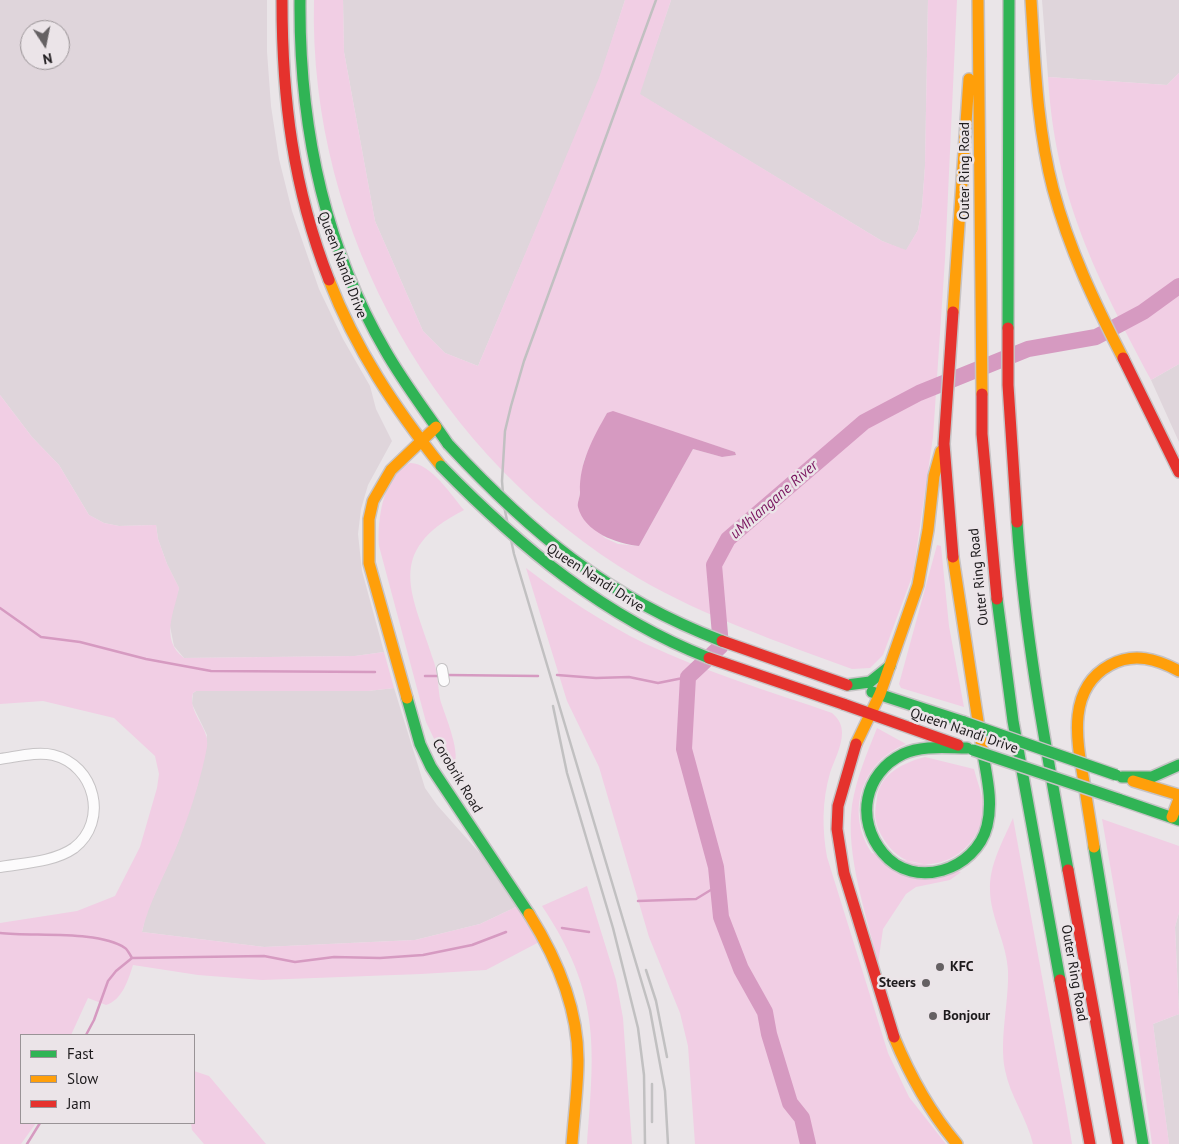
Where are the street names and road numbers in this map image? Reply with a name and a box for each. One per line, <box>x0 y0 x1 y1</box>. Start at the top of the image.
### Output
street label: Outer Ring Road <box>957 122 973 220</box>
street label: Queen Nandi Drive <box>314 209 370 321</box>
street label: Outer Ring Road <box>966 527 992 627</box>
street label: Queen Nandi Drive <box>543 540 647 616</box>
street label: Queen Nandi Drive <box>908 705 1020 757</box>
street label: Corobrik Road <box>428 736 486 816</box>
street label: Outer Ring Road <box>1057 923 1091 1023</box>

